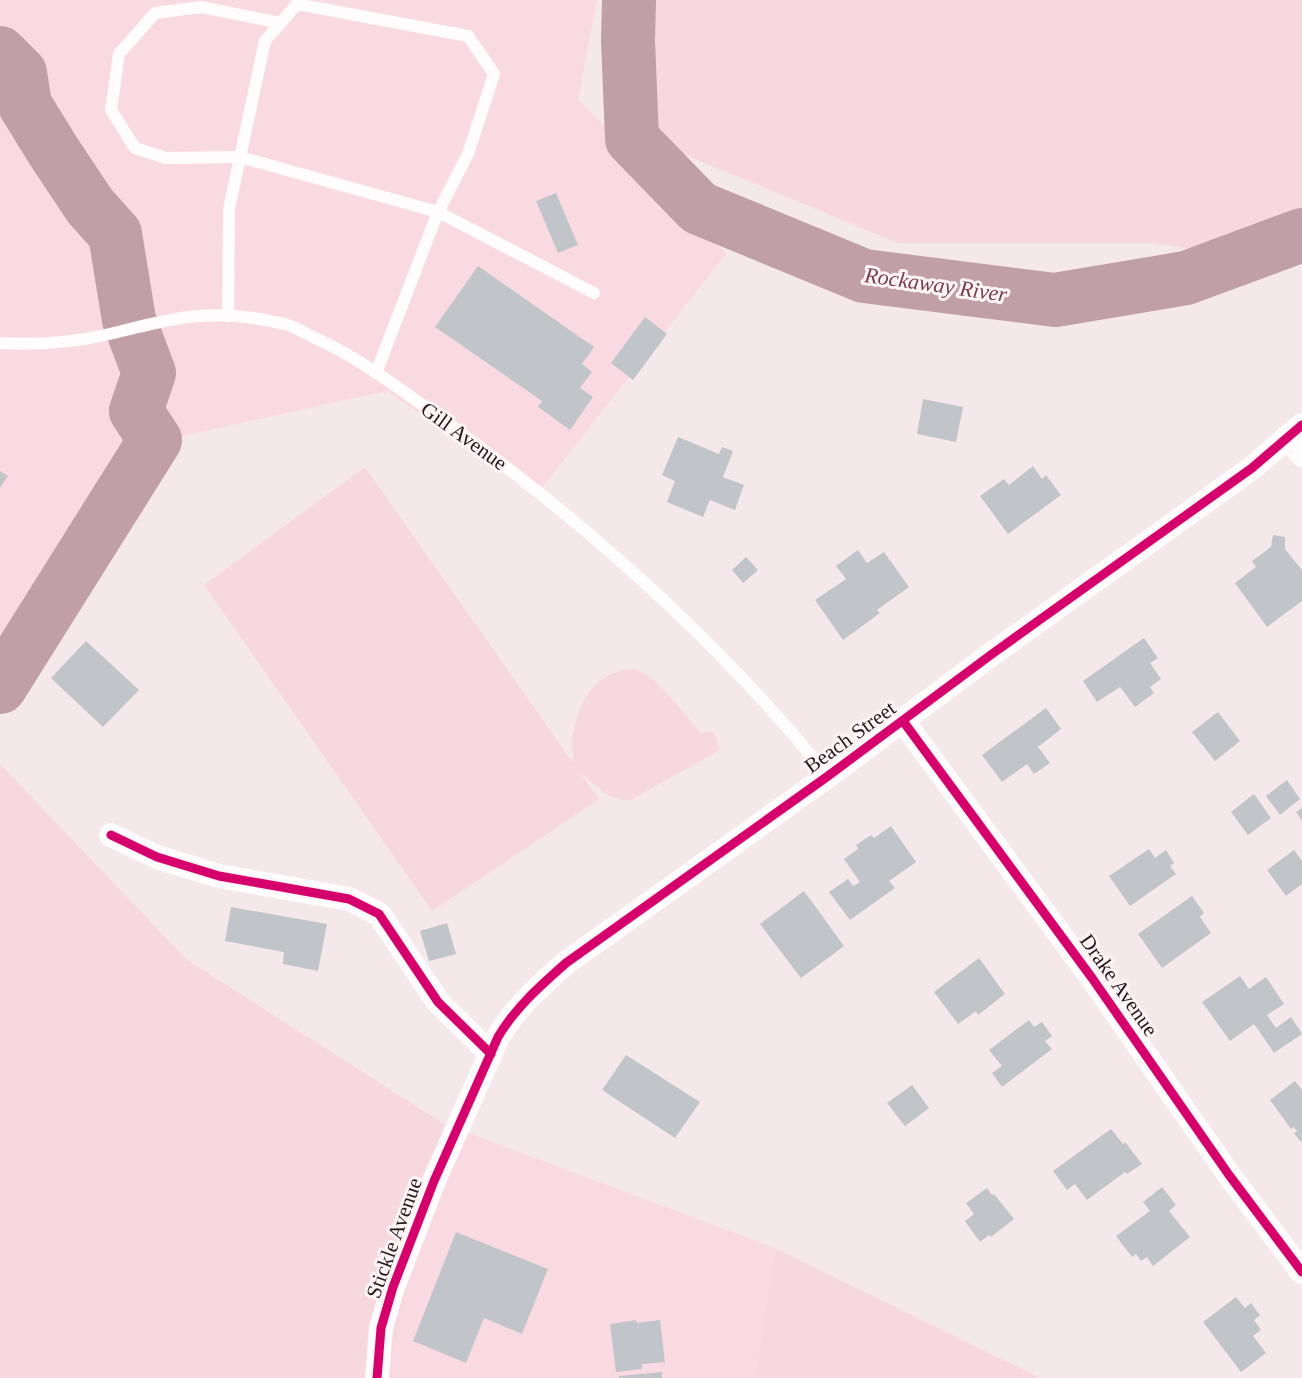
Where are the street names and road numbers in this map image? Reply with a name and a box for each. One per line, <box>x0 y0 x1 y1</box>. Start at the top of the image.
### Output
street label: Gill Avenue <box>416 397 512 475</box>
street label: Beach Street <box>800 696 900 778</box>
street label: Drake Avenue <box>1075 929 1163 1041</box>
street label: Stickle Avenue <box>361 1175 427 1301</box>

